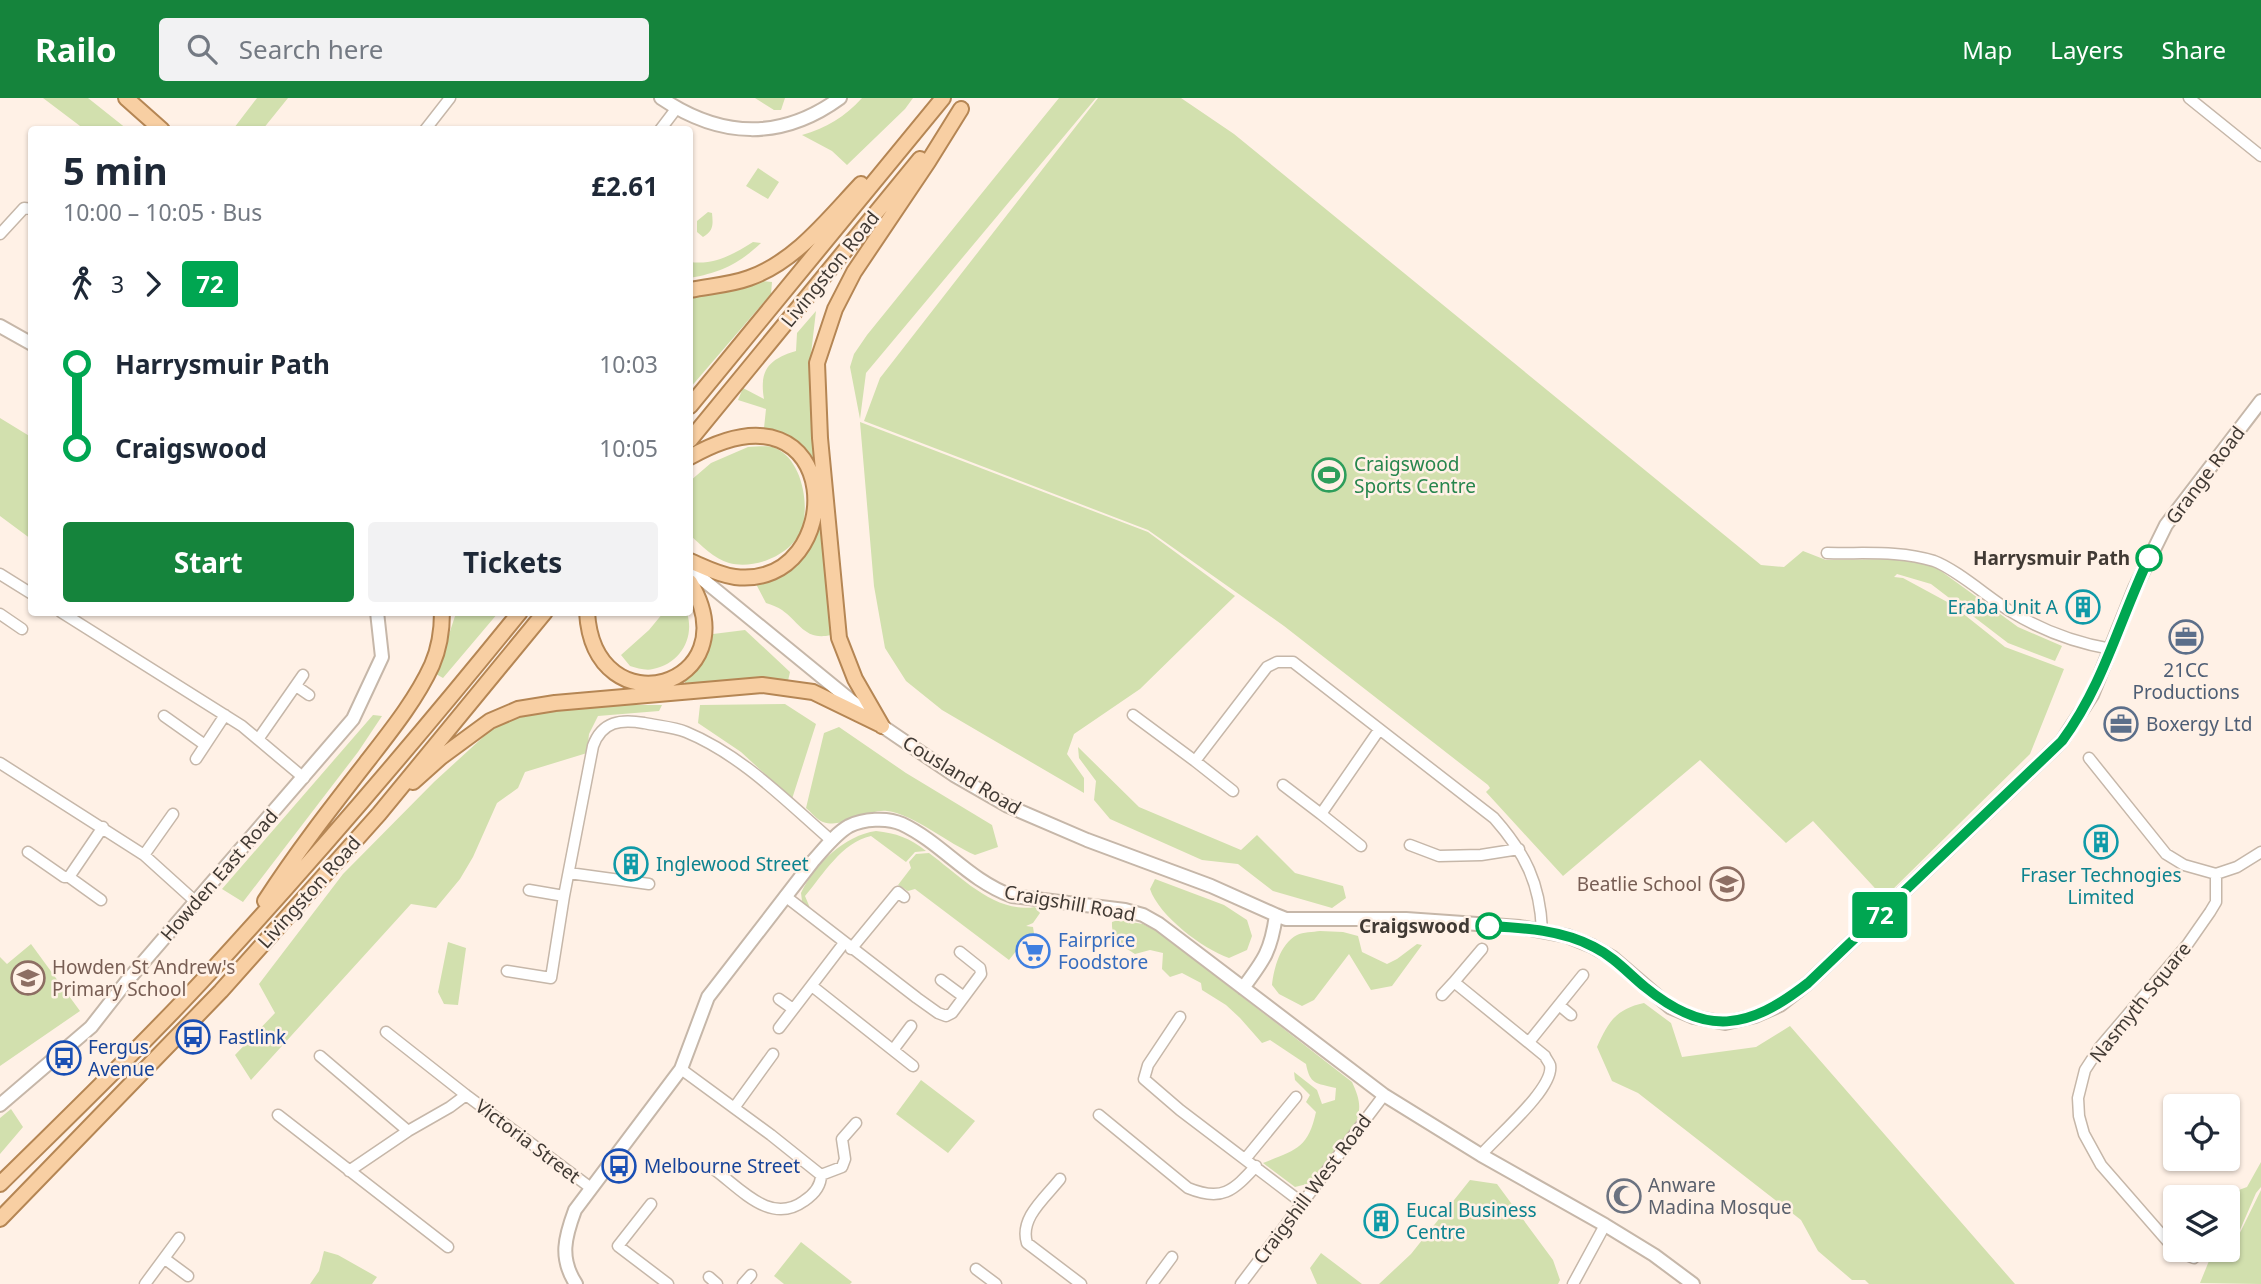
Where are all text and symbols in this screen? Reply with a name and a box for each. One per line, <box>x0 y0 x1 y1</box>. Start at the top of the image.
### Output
search box <box>159 18 649 81</box>
text: Railo <box>35 27 117 72</box>
icon: search <box>183 30 221 68</box>
text: Search here <box>239 31 383 67</box>
text: Map <box>1962 33 2012 66</box>
text: Layers <box>2050 33 2124 66</box>
text: Share <box>2162 33 2226 66</box>
text: 5 min <box>63 144 168 196</box>
text: £2.61 <box>591 168 658 204</box>
text: 10:00 – 10:05 · Bus <box>63 196 262 228</box>
street label: Livingston Road <box>775 205 885 333</box>
icon: walk <box>63 265 101 303</box>
icon: forward <box>134 265 172 303</box>
text: 72 <box>196 267 224 300</box>
text: 3 <box>111 268 124 300</box>
text: Harrysmuir Path <box>115 346 330 382</box>
text: 10:03 <box>599 348 658 380</box>
street label: Grange Road <box>2160 421 2250 529</box>
text: Craigswood <box>115 430 267 466</box>
text: 10:05 <box>599 432 658 464</box>
place label: Craigswood Sports Centre <box>1354 451 1476 499</box>
sports icon: Craigswood Sports Centre <box>1310 456 1348 494</box>
button: Start <box>63 522 354 602</box>
button: Tickets <box>368 522 658 602</box>
place label: Harrysmuir Path <box>1973 545 2130 571</box>
marker: Harrysmuir Path <box>2136 545 2162 571</box>
building icon: Eraba Unit A <box>2064 588 2102 626</box>
place label: Eraba Unit A <box>1948 594 2059 620</box>
office icon: 21CC Productions <box>2167 618 2205 656</box>
place label: 21CC Productions <box>2132 657 2240 705</box>
office icon: Boxergy Ltd <box>2102 705 2140 743</box>
place label: Boxergy Ltd <box>2146 711 2252 737</box>
street label: Cousland Road <box>898 729 1026 821</box>
street label: Howden East Road <box>154 803 284 947</box>
building icon: Fraser Technogies Limited <box>2082 823 2120 861</box>
street label: Livingston Road <box>252 830 366 954</box>
building icon: Inglewood Street <box>612 845 650 883</box>
place label: Inglewood Street <box>656 851 809 877</box>
place label: Fraser Technogies Limited <box>2020 862 2182 910</box>
school or university icon: Beatlie School <box>1708 865 1746 903</box>
place label: Beatlie School <box>1577 871 1702 897</box>
street label: Craigshill Road <box>1002 879 1138 927</box>
line badge: 72 <box>1848 892 1912 938</box>
text: 72 <box>1866 898 1894 931</box>
place label: Craigswood <box>1359 913 1470 939</box>
marker: Craigswood <box>1476 913 1502 939</box>
place label: Fairprice Foodstore <box>1058 927 1148 975</box>
supermarket icon: Fairprice Foodstore <box>1014 932 1052 970</box>
street label: Nasmyth Square <box>2083 936 2197 1068</box>
place label: Howden St Andrew's Primary School <box>52 954 235 1002</box>
school or university icon: Howden St Andrew's Primary School <box>9 959 47 997</box>
bus stop icon: Fastlink <box>174 1018 212 1056</box>
place label: Fastlink <box>218 1024 286 1050</box>
place label: Fergus Avenue <box>88 1034 155 1082</box>
bus stop icon: Fergus Avenue <box>45 1039 83 1077</box>
street label: Victoria Street <box>470 1093 586 1189</box>
map controls <box>2163 1094 2240 1262</box>
button: locate <box>2163 1094 2240 1171</box>
street label: Craigshill West Road <box>1247 1109 1377 1269</box>
bus stop icon: Melbourne Street <box>600 1147 638 1185</box>
place label: Melbourne Street <box>644 1153 800 1179</box>
place label: Anware Madina Mosque <box>1648 1172 1792 1220</box>
mosque icon: Anware Madina Mosque <box>1605 1177 1643 1215</box>
button: layers <box>2163 1185 2240 1262</box>
place label: Eucal Business Centre <box>1406 1197 1537 1245</box>
building icon: Eucal Business Centre <box>1362 1202 1400 1240</box>

